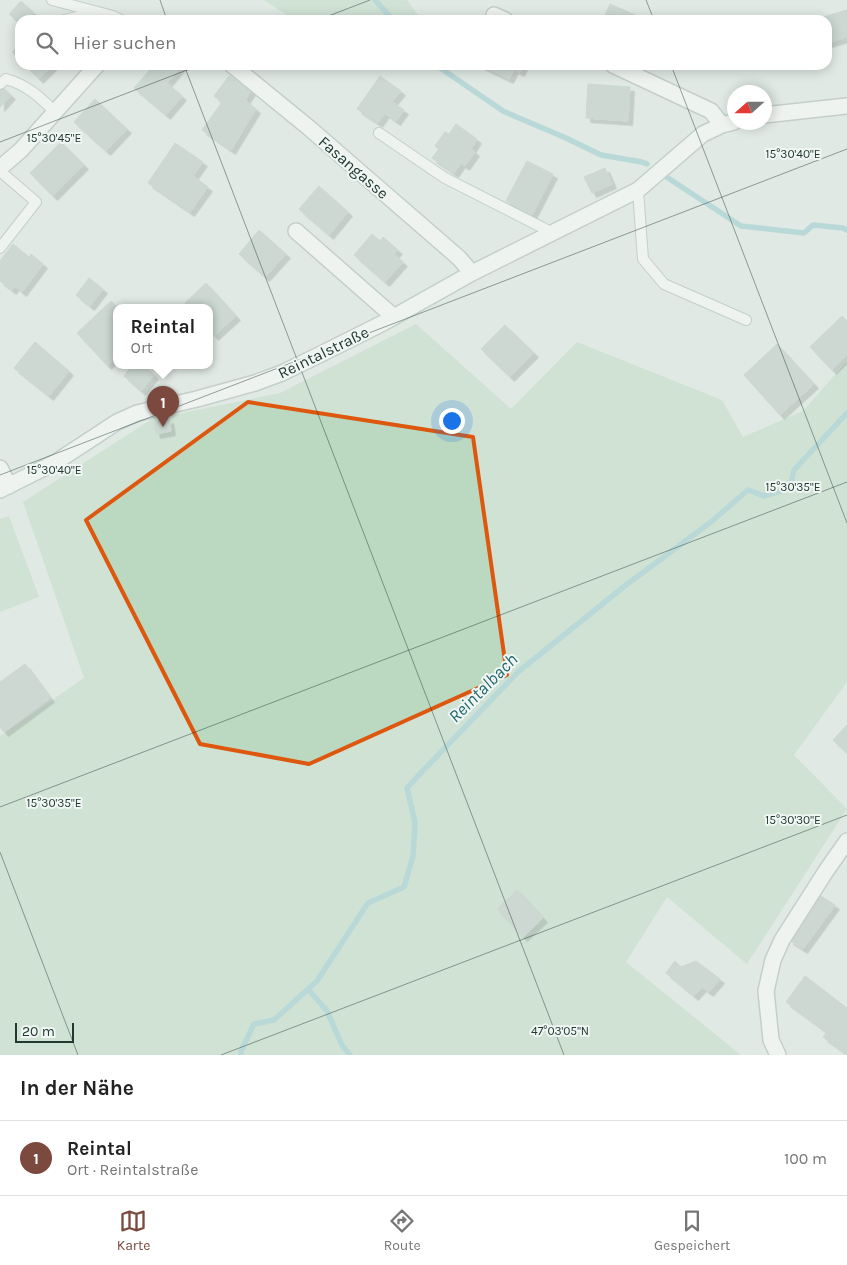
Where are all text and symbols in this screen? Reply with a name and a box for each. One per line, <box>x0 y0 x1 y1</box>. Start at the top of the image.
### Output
search box <box>15 15 832 70</box>
icon: search <box>33 29 61 57</box>
text: Hier suchen <box>73 32 176 54</box>
north arrow <box>727 85 772 130</box>
text: 15°30'45"E <box>27 131 81 145</box>
street label: Fasangasse <box>315 132 393 203</box>
text: 15°30'40"E <box>766 147 820 161</box>
popup <box>113 304 213 369</box>
text: Reintal <box>131 316 195 338</box>
street label: Reintalstraße <box>275 322 372 383</box>
text: Ort <box>131 338 153 357</box>
pin: 1 <box>147 386 179 427</box>
your location <box>439 408 465 434</box>
text: 15°30'40"E <box>27 463 81 477</box>
text: 15°30'35"E <box>766 480 820 494</box>
water label: Reintalbach <box>444 649 522 727</box>
text: 15°30'35"E <box>27 796 81 810</box>
text: 15°30'30"E <box>765 813 821 827</box>
scale bar <box>15 1020 74 1043</box>
text: 20 m <box>22 1023 55 1040</box>
text: 47°03'05"N <box>531 1024 589 1038</box>
text: In der Nähe <box>20 1076 134 1100</box>
text: Reintal <box>67 1138 132 1160</box>
text: 1 <box>33 1149 39 1168</box>
text: 100 m <box>784 1149 827 1168</box>
text: Ort · Reintalstraße <box>67 1160 198 1179</box>
tab: Karte <box>117 1207 150 1254</box>
tab: Route <box>384 1207 421 1254</box>
tab: Gespeichert <box>654 1207 730 1254</box>

